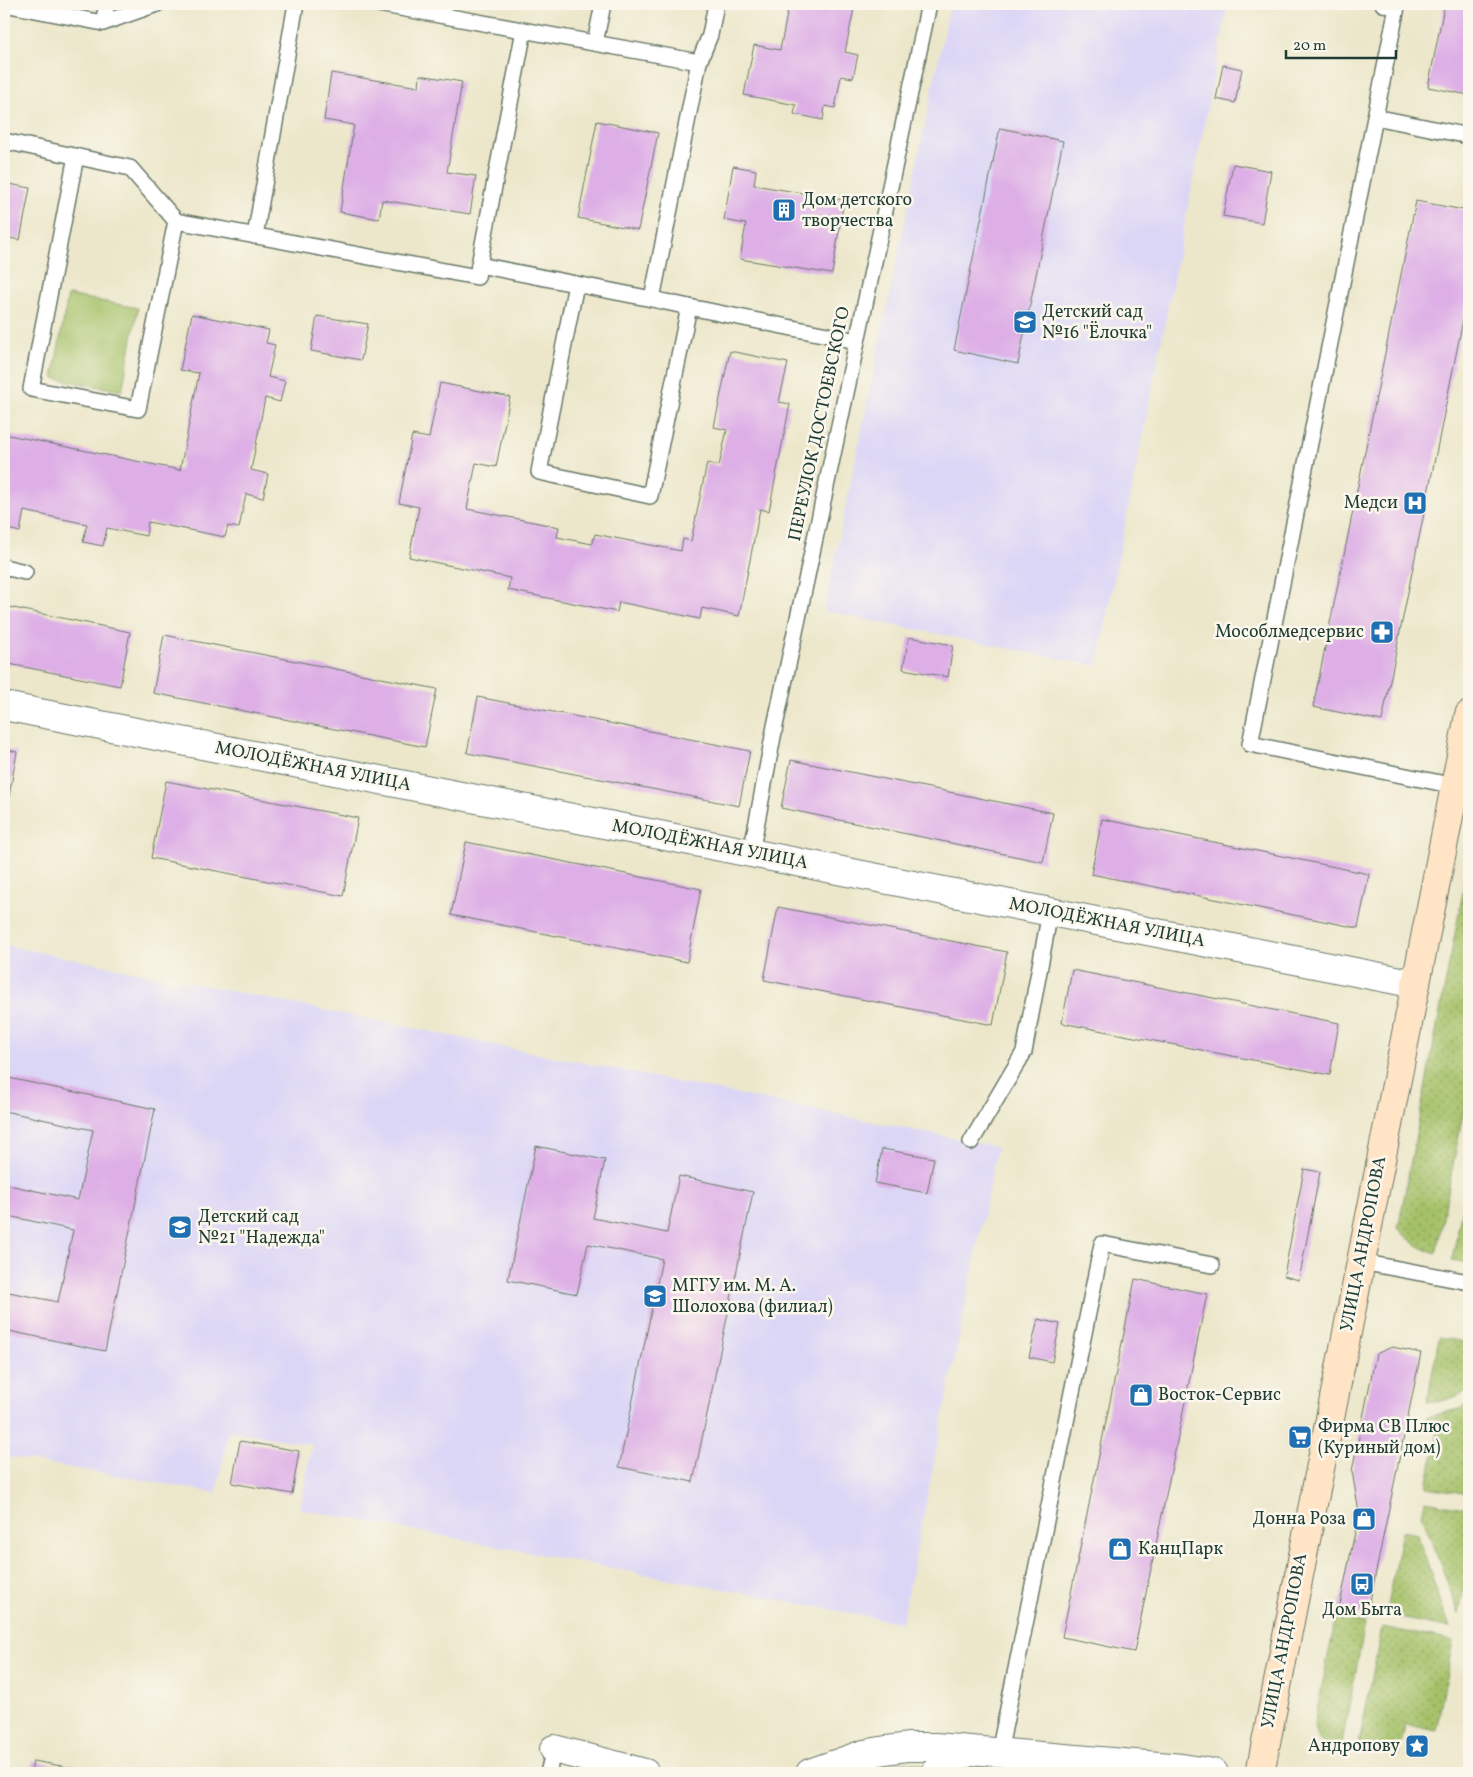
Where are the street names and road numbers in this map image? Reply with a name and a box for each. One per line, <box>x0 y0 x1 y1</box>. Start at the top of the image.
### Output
street label: ПЕРЕУЛОК ДОСТОЕВСКОГО <box>783 304 857 544</box>
street label: МОЛОДЁЖНАЯ УЛИЦА <box>213 736 414 798</box>
street label: МОЛОДЁЖНАЯ УЛИЦА <box>610 814 811 876</box>
street label: МОЛОДЁЖНАЯ УЛИЦА <box>1007 892 1208 954</box>
street label: УЛИЦА АНДРОПОВА <box>1335 1154 1393 1334</box>
street label: УЛИЦА АНДРОПОВА <box>1256 1551 1314 1731</box>

